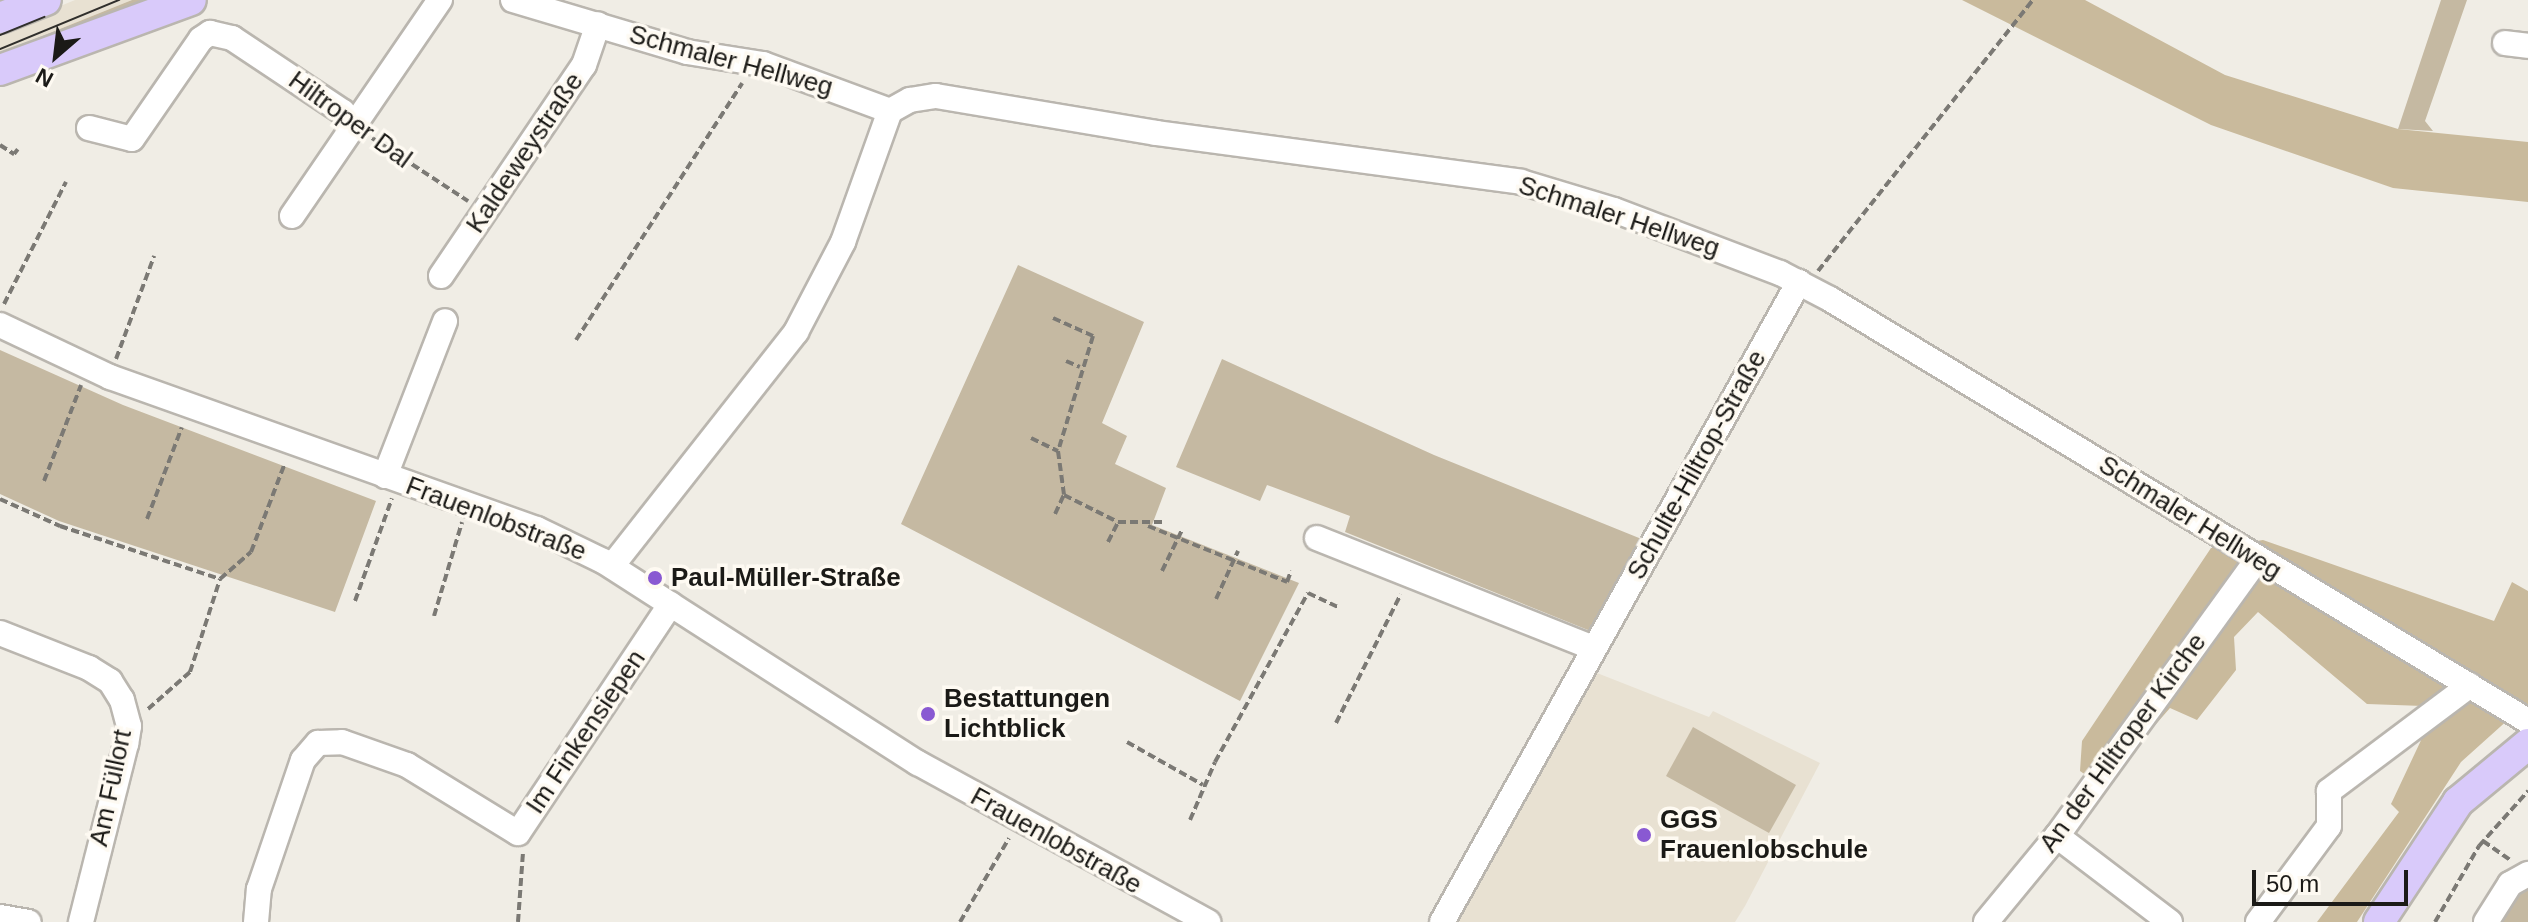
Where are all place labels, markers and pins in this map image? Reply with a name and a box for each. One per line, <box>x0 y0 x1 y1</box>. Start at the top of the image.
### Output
place label: Paul-Müller-Straße <box>671 562 901 594</box>
marker: Paul-Müller-Straße <box>646 569 664 587</box>
place label: Bestattungen Lichtblick <box>944 683 1110 744</box>
marker: Bestattungen Lichtblick <box>919 705 937 723</box>
place label: GGS Frauenlobschule <box>1660 804 1868 866</box>
marker: GGS Frauenlobschule <box>1635 826 1653 844</box>

